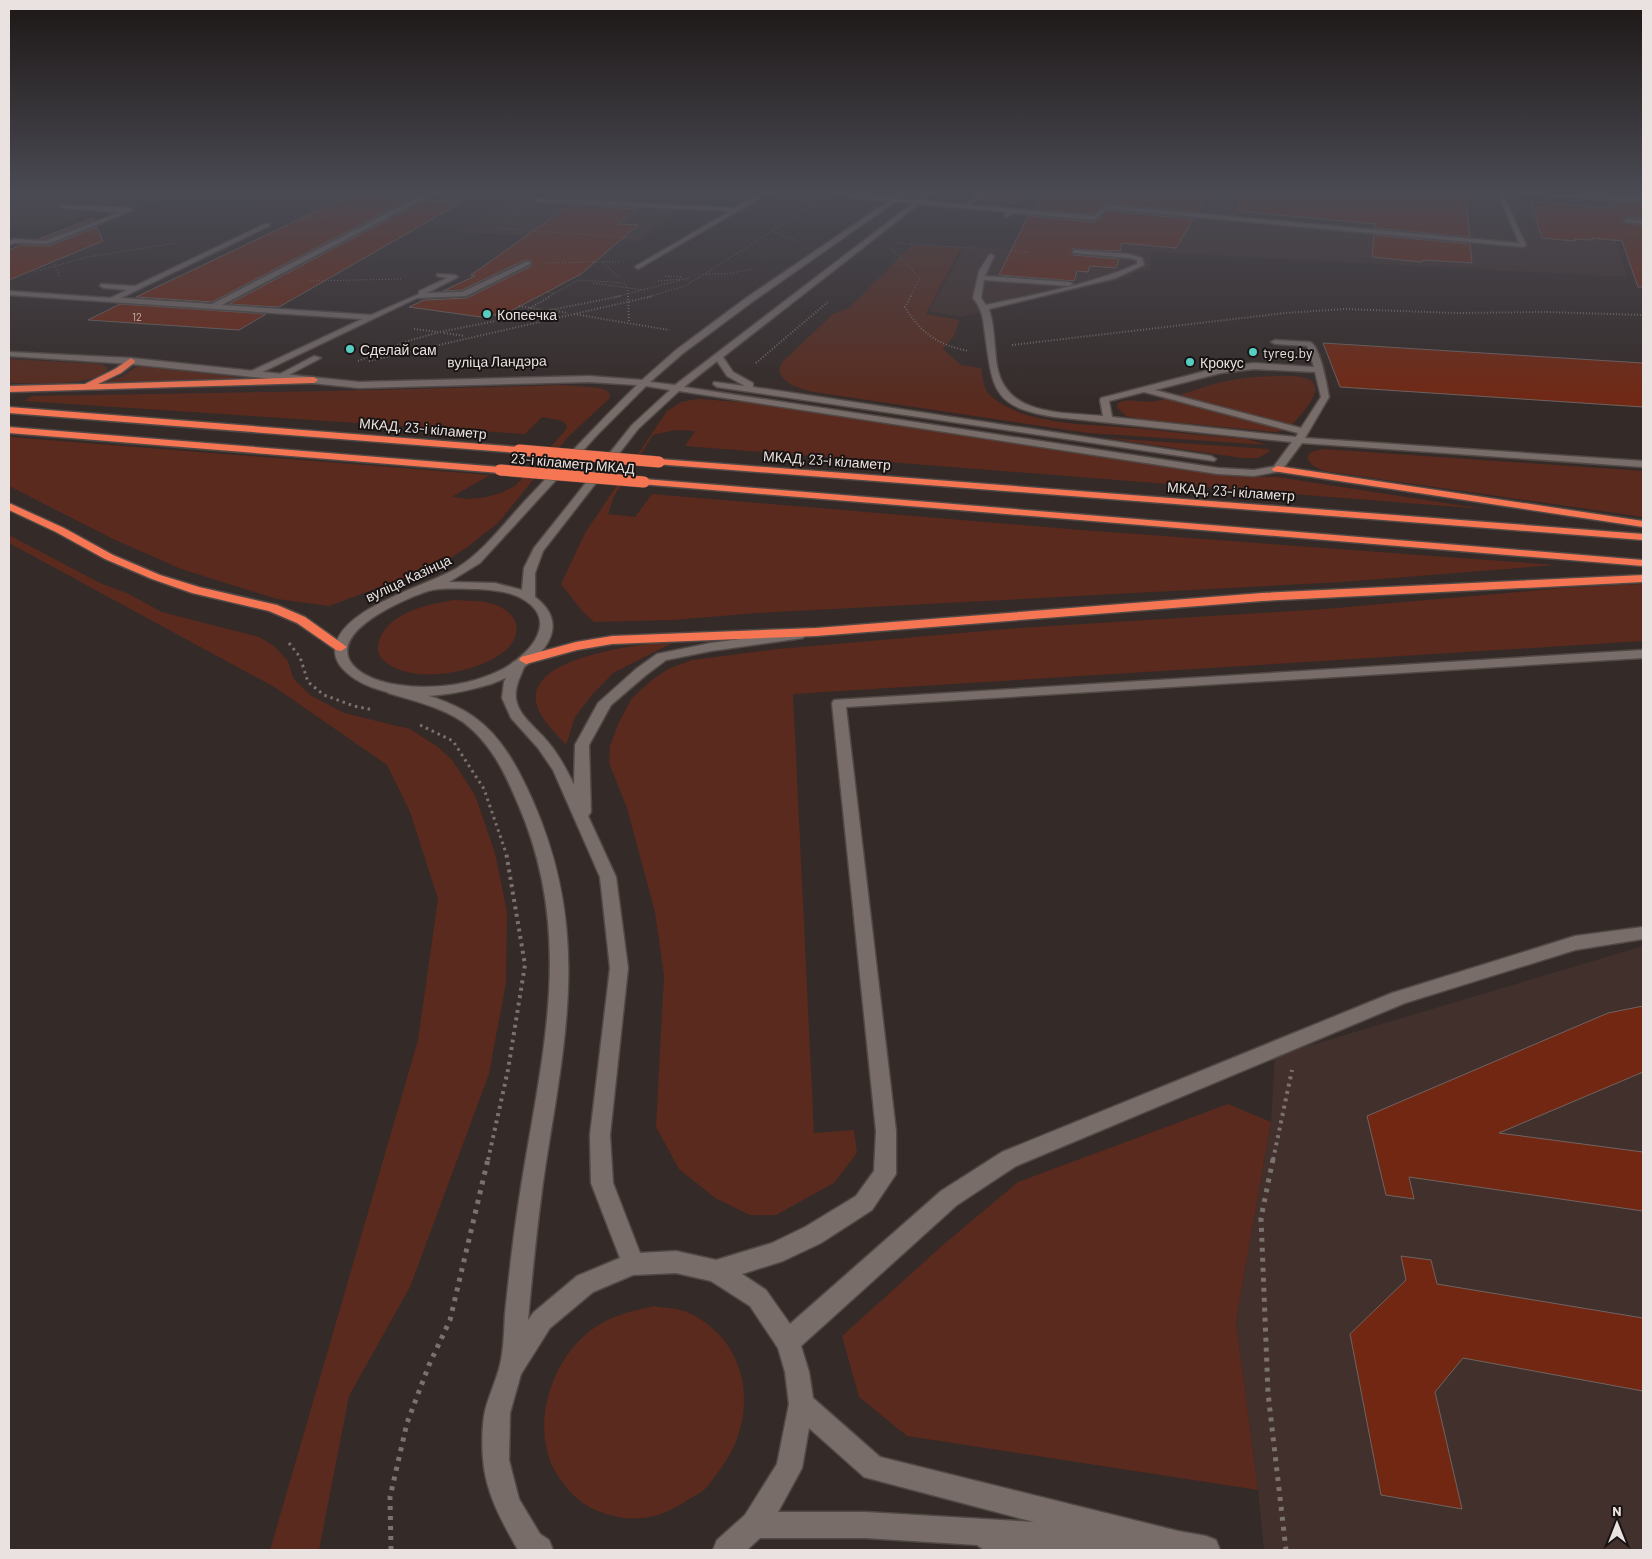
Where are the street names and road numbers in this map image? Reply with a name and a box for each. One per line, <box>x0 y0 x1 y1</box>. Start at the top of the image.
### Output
street label: вуліца Ландэра <box>447 352 547 370</box>
street label: МКАД, 23-і кіламетр <box>359 414 488 442</box>
street label: МКАД, 23-і кіламетр <box>763 447 892 473</box>
street label: 23-і кіламетр МКАД <box>510 449 636 477</box>
street label: МКАД, 23-і кіламетр <box>1167 478 1296 504</box>
street label: вуліца Казінца <box>362 551 454 605</box>

